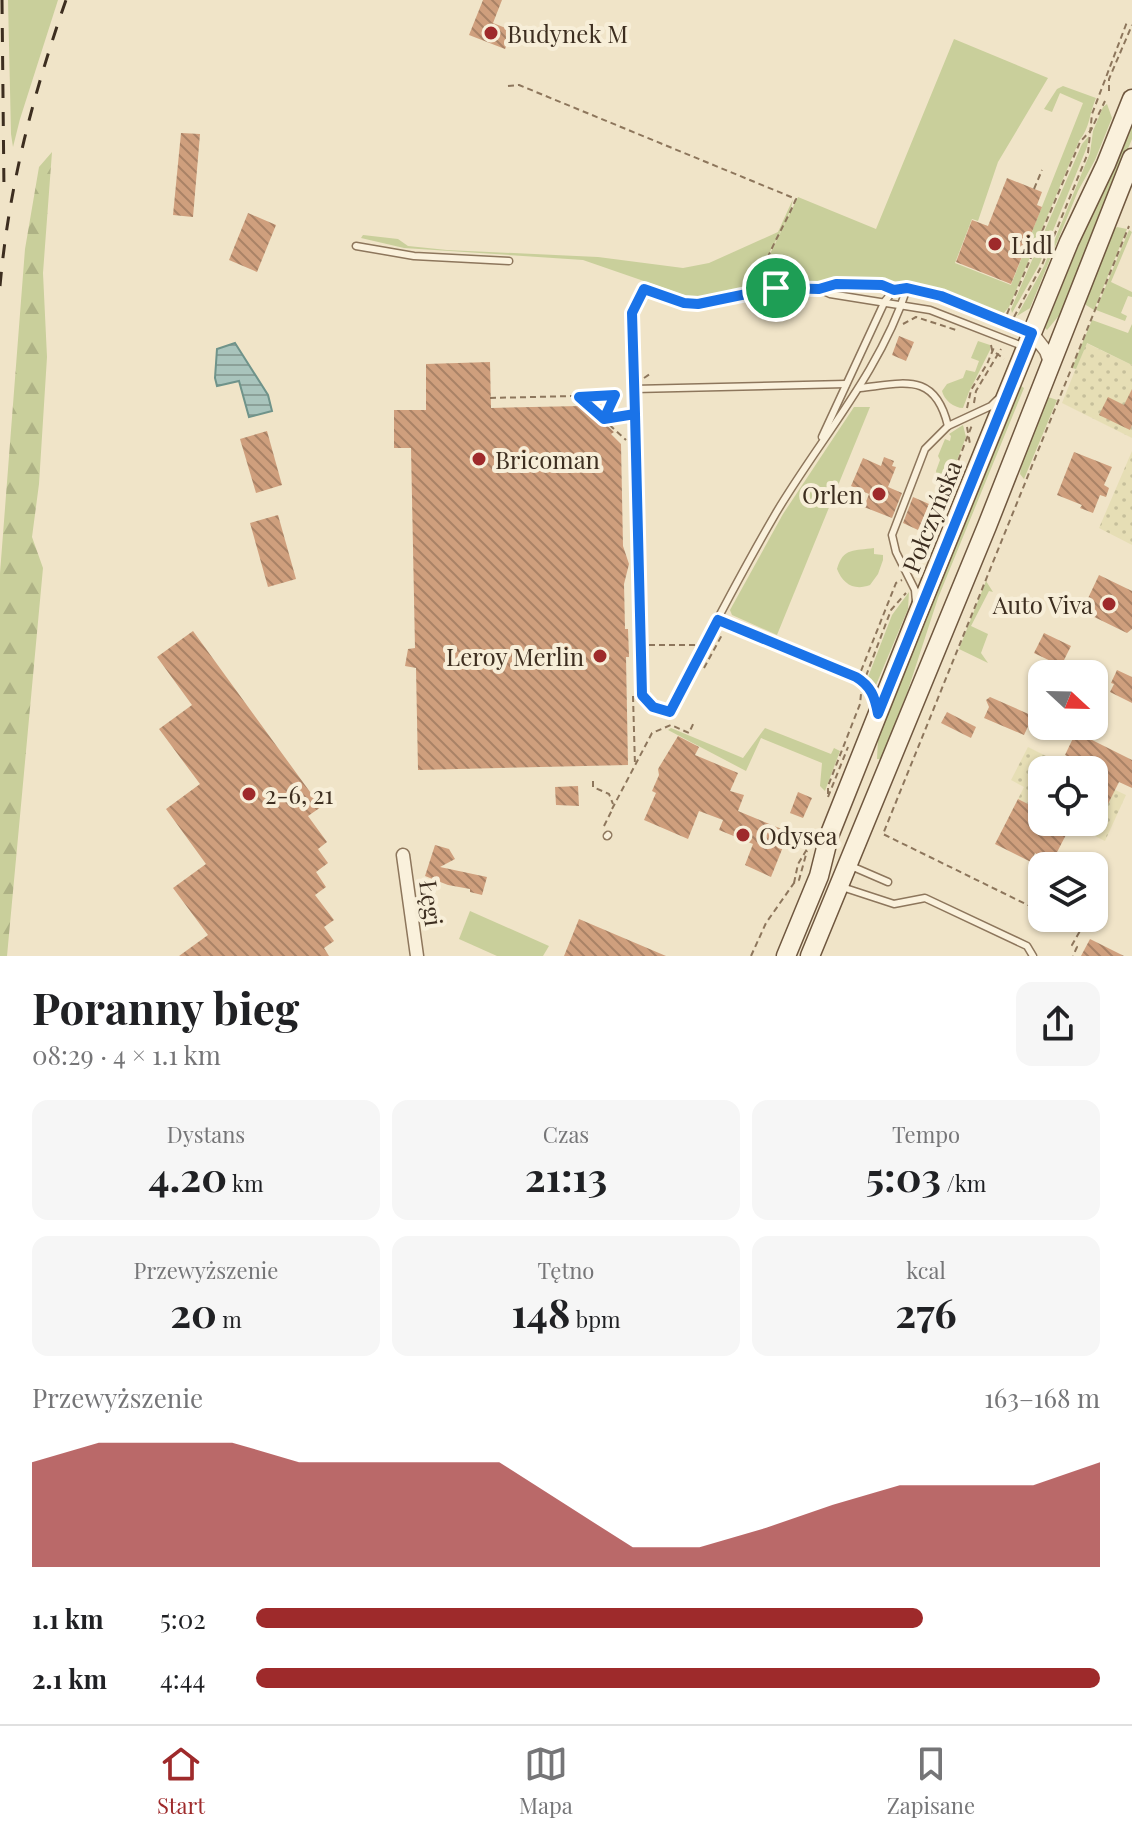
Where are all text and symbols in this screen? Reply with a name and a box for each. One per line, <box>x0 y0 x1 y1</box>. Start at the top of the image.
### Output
place label: Budynek M <box>507 17 628 49</box>
marker: Budynek M <box>482 24 500 42</box>
place label: Lidl <box>1011 228 1053 260</box>
marker: Lidl <box>986 235 1004 253</box>
pin <box>742 254 810 322</box>
icon: arrive <box>754 266 798 310</box>
place label: Bricoman <box>495 443 600 475</box>
marker: Bricoman <box>470 450 488 468</box>
street label: Połczyńska <box>894 455 968 577</box>
place label: Orlen <box>802 478 863 510</box>
marker: Orlen <box>870 485 888 503</box>
place label: Auto Viva <box>992 588 1093 620</box>
marker: Auto Viva <box>1100 595 1118 613</box>
place label: Leroy Merlin <box>446 640 584 672</box>
marker: Leroy Merlin <box>591 647 609 665</box>
north arrow <box>1028 660 1108 740</box>
map controls <box>1028 660 1108 932</box>
button: locate <box>1028 756 1108 836</box>
place label: 2-6, 21 <box>265 778 334 810</box>
marker: 2-6, 21 <box>240 785 258 803</box>
place label: Odysea <box>759 819 838 851</box>
marker: Odysea <box>734 826 752 844</box>
button: layers <box>1028 852 1108 932</box>
street label: Łęgi <box>413 878 451 928</box>
text: Poranny bieg <box>32 977 299 1036</box>
button: share <box>1016 982 1100 1066</box>
text: 08:29 · 4 × 1.1 km <box>32 1037 221 1072</box>
text: Dystans <box>167 1119 245 1149</box>
text: Czas <box>543 1119 589 1149</box>
text: Tempo <box>892 1119 960 1149</box>
text: 4.20 <box>148 1149 227 1202</box>
text: 21:13 <box>525 1149 607 1202</box>
text: 5:03 <box>866 1149 941 1202</box>
text: km <box>227 1168 264 1198</box>
text: /km <box>941 1168 986 1198</box>
text: Przewyższenie <box>134 1255 278 1285</box>
text: Tętno <box>538 1255 594 1285</box>
text: kcal <box>906 1255 946 1285</box>
text: 20 <box>170 1285 217 1338</box>
text: 148 <box>511 1285 570 1338</box>
text: 276 <box>895 1285 957 1338</box>
text: m <box>217 1304 242 1334</box>
text: bpm <box>570 1304 621 1334</box>
text: Przewyższenie <box>32 1380 203 1415</box>
text: 163–168 m <box>984 1380 1100 1415</box>
text: 1.1 km <box>32 1601 103 1636</box>
text: 5:02 <box>160 1601 206 1636</box>
text: 2.1 km <box>32 1661 107 1696</box>
text: 4:44 <box>160 1661 205 1696</box>
tab: Start <box>157 1742 205 1820</box>
tab: Mapa <box>519 1742 573 1820</box>
tab: Zapisane <box>887 1742 975 1820</box>

